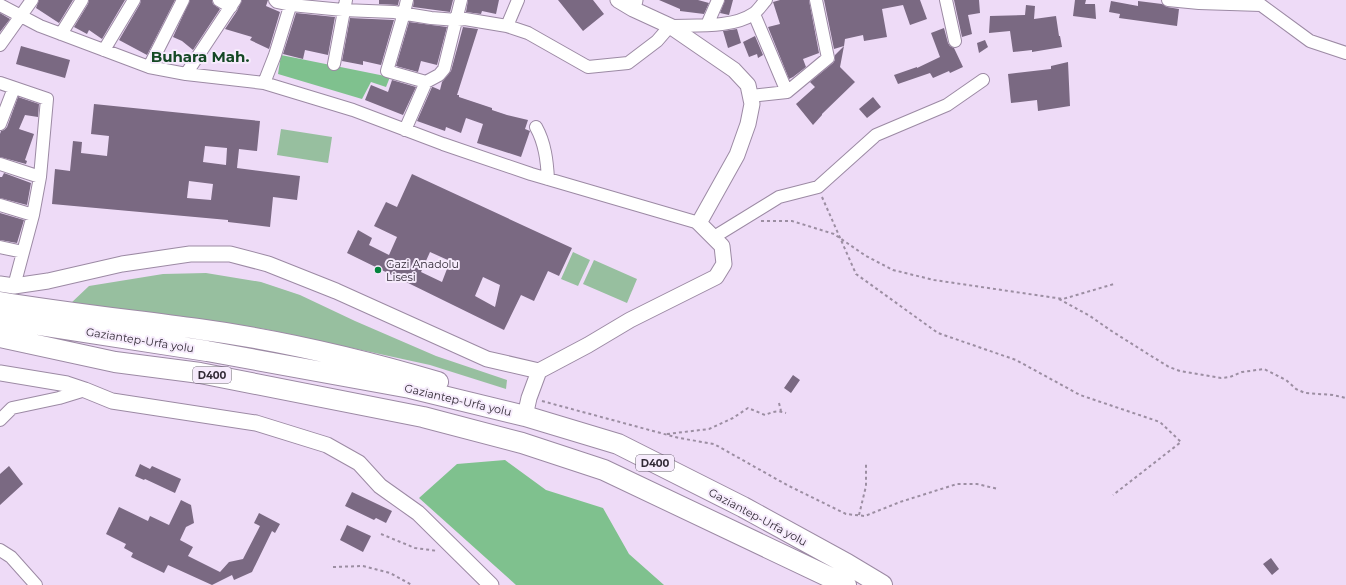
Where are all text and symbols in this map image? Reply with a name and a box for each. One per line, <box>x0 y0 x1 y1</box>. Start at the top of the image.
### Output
district label: Buhara Mah. <box>151 47 249 66</box>
place label: Gazi Anadolu Lisesi <box>386 257 459 284</box>
marker: Gazi Anadolu Lisesi <box>373 265 383 275</box>
street label: Gaziantep-Urfa yolu <box>85 325 195 355</box>
road number: D400 <box>193 367 231 383</box>
street label: Gaziantep-Urfa yolu <box>403 381 513 419</box>
road number: D400 <box>636 455 674 471</box>
street label: Gaziantep-Urfa yolu <box>706 485 810 549</box>

